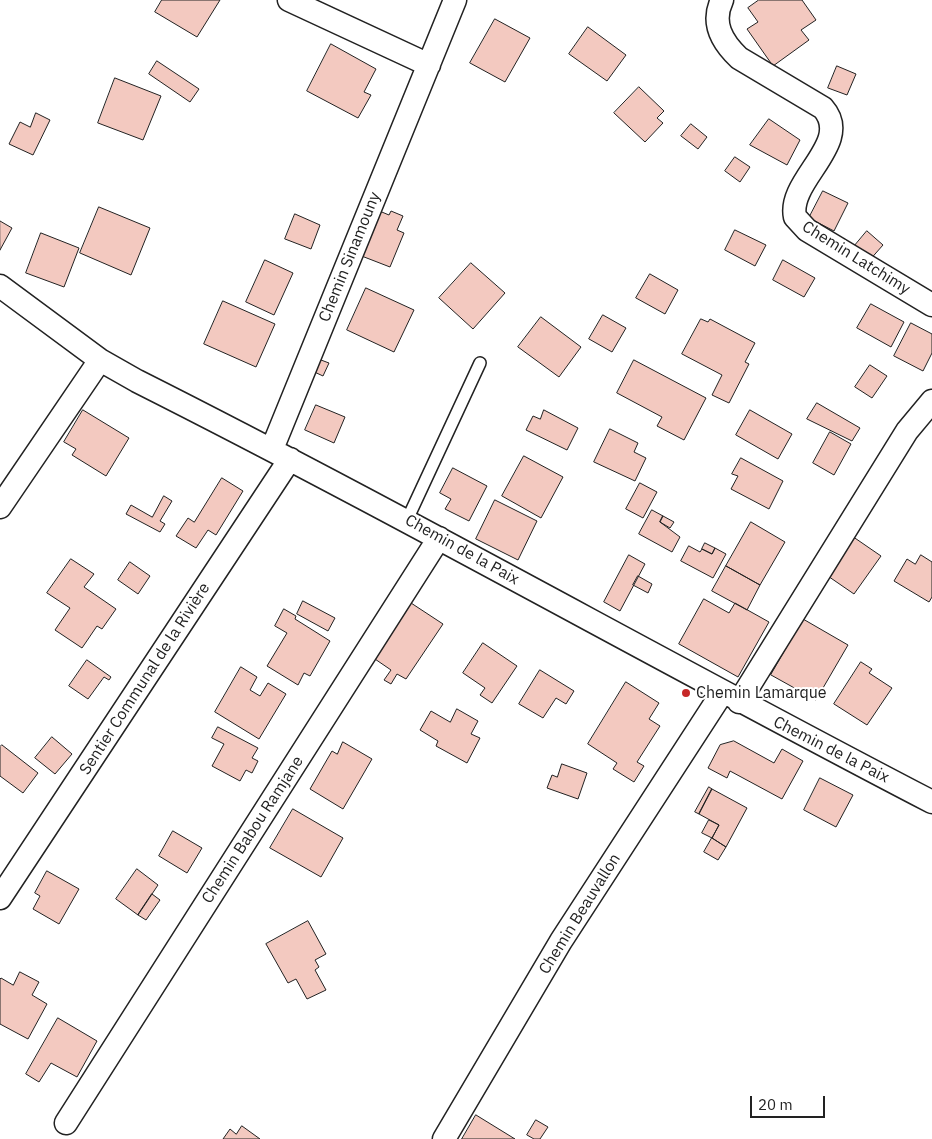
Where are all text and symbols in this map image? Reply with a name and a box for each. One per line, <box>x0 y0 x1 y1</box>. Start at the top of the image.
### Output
street label: Chemin Sinamouny <box>315 189 385 325</box>
street label: Chemin Latchimy <box>798 217 914 299</box>
street label: Chemin de la Paix <box>402 511 522 589</box>
street label: Sentier Communal de la Rivière <box>76 579 214 779</box>
place label: Chemin Lamarque <box>696 683 827 703</box>
marker: Chemin Lamarque <box>680 687 692 699</box>
street label: Chemin de la Paix <box>770 713 892 787</box>
street label: Chemin Babou Ramjane <box>198 753 308 907</box>
street label: Chemin Beauvallon <box>535 850 625 978</box>
scale bar <box>752 1086 827 1118</box>
text: 20 m <box>758 1095 793 1114</box>

